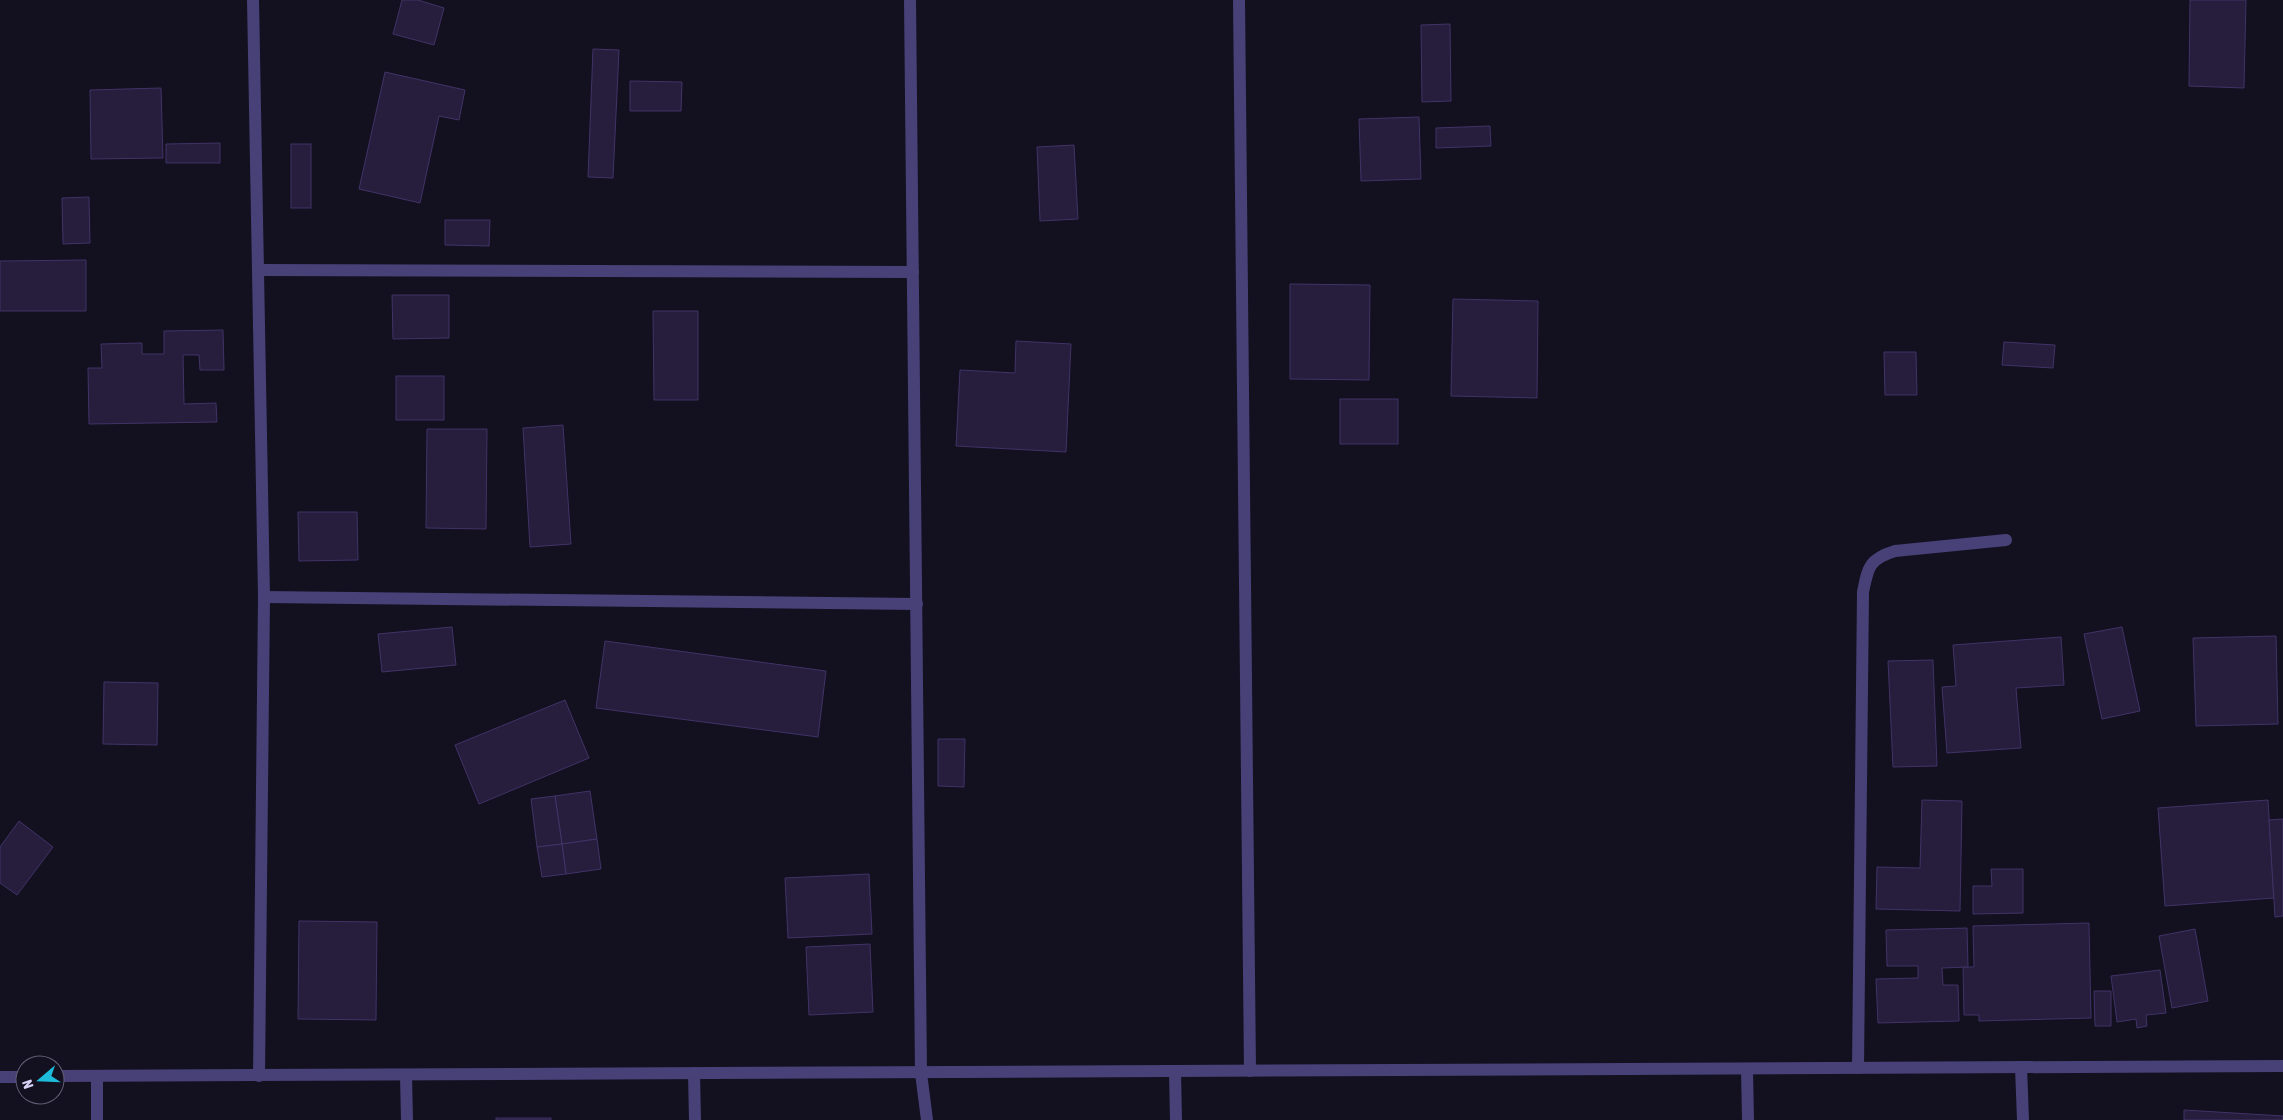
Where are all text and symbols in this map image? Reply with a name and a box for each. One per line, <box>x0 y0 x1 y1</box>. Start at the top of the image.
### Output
north arrow <box>15 1055 65 1105</box>
text: N <box>19 1078 37 1091</box>

